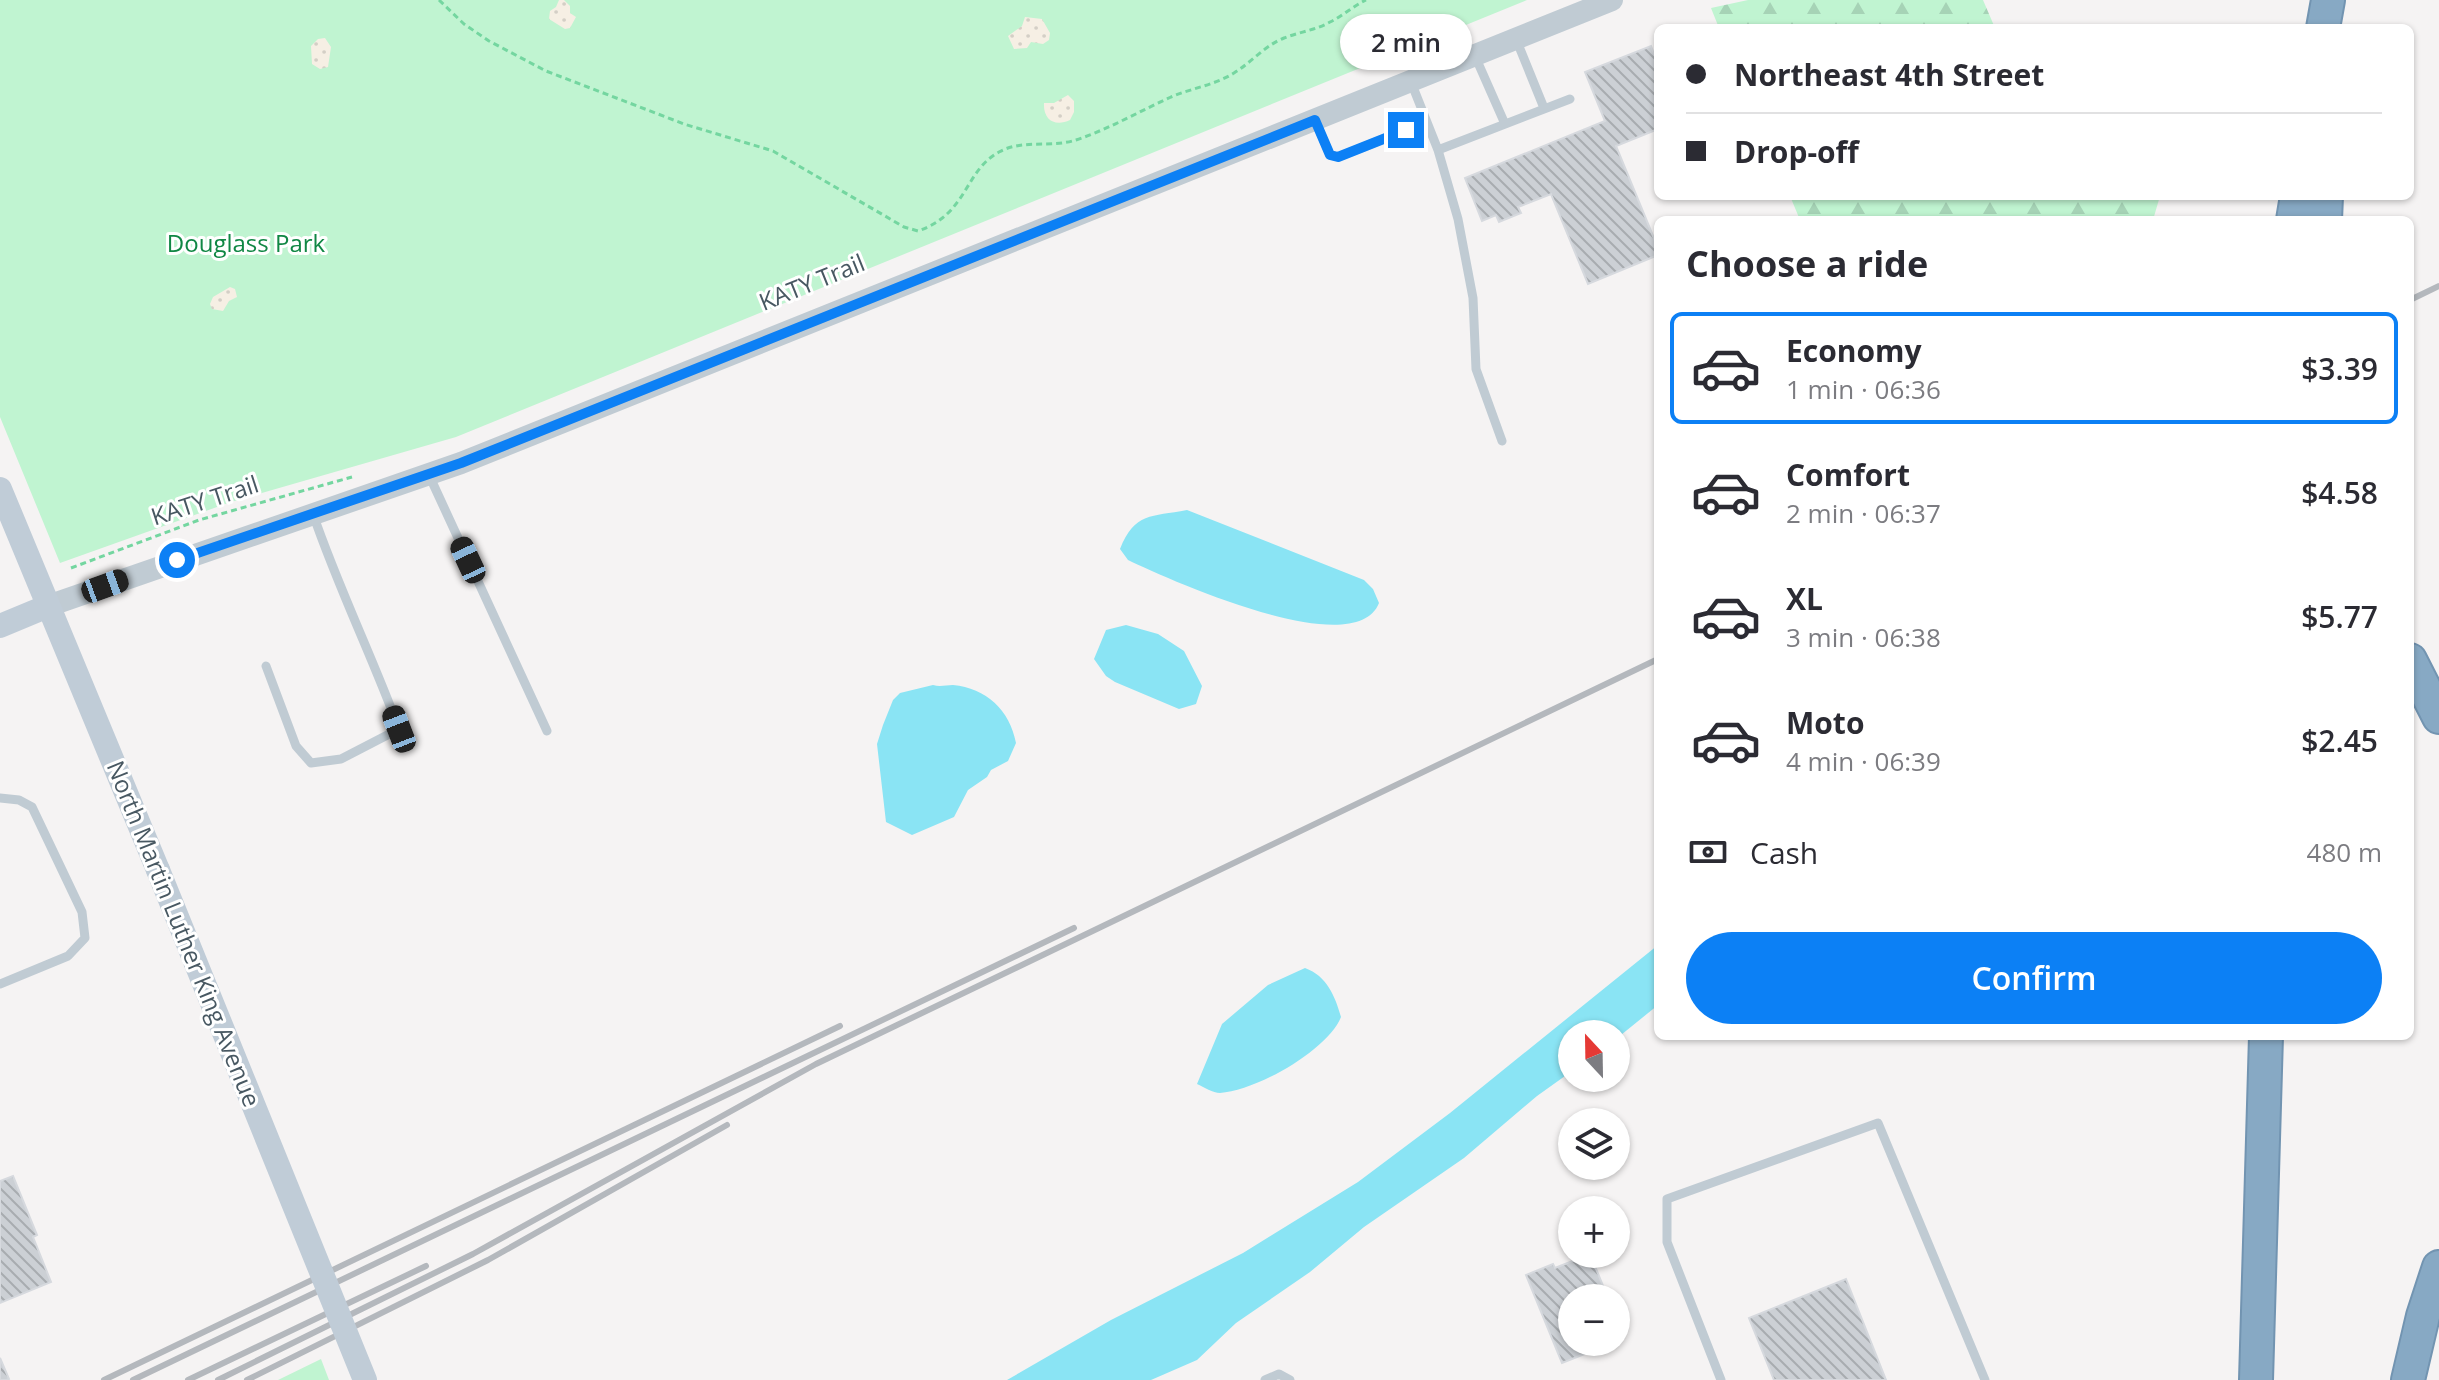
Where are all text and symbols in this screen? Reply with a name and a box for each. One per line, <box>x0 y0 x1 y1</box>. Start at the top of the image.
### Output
callout: 2 min <box>1340 14 1472 70</box>
text: 2 min <box>1371 24 1441 60</box>
text: Northeast 4th Street <box>1734 54 2044 95</box>
route end <box>1388 112 1424 148</box>
text: Drop-off <box>1734 131 1859 172</box>
park label: Douglass Park <box>167 226 326 259</box>
text: Choose a ride <box>1686 239 1928 288</box>
street label: KATY Trail <box>754 245 869 318</box>
text: Economy <box>1786 330 1922 371</box>
icon: car <box>1690 332 1762 404</box>
text: $3.39 <box>2301 348 2378 389</box>
text: 1 min · 06:36 <box>1786 371 1941 407</box>
text: Comfort <box>1786 454 1910 495</box>
icon: car <box>1690 456 1762 528</box>
street label: KATY Trail <box>147 467 263 532</box>
text: $4.58 <box>2301 472 2378 513</box>
text: 2 min · 06:37 <box>1786 495 1941 531</box>
car <box>447 533 489 587</box>
route start <box>159 542 195 578</box>
car <box>78 567 132 605</box>
text: XL <box>1786 578 1823 619</box>
icon: car <box>1690 580 1762 652</box>
text: $5.77 <box>2301 596 2378 637</box>
text: 3 min · 06:38 <box>1786 619 1941 655</box>
car <box>379 702 419 756</box>
text: Moto <box>1786 702 1864 743</box>
icon: car <box>1690 704 1762 776</box>
text: $2.45 <box>2301 720 2378 761</box>
text: 4 min · 06:39 <box>1786 743 1941 779</box>
street label: North Martin Luther King Avenue <box>100 756 269 1111</box>
icon: cash <box>1686 830 1730 874</box>
text: Cash <box>1750 832 1818 873</box>
text: 480 m <box>2307 834 2382 870</box>
button: Confirm <box>1686 932 2382 1024</box>
north arrow <box>1558 1020 1630 1092</box>
map controls <box>1558 1020 1630 1356</box>
button: layers <box>1558 1108 1630 1180</box>
button: + <box>1558 1196 1630 1268</box>
button: − <box>1558 1284 1630 1356</box>

